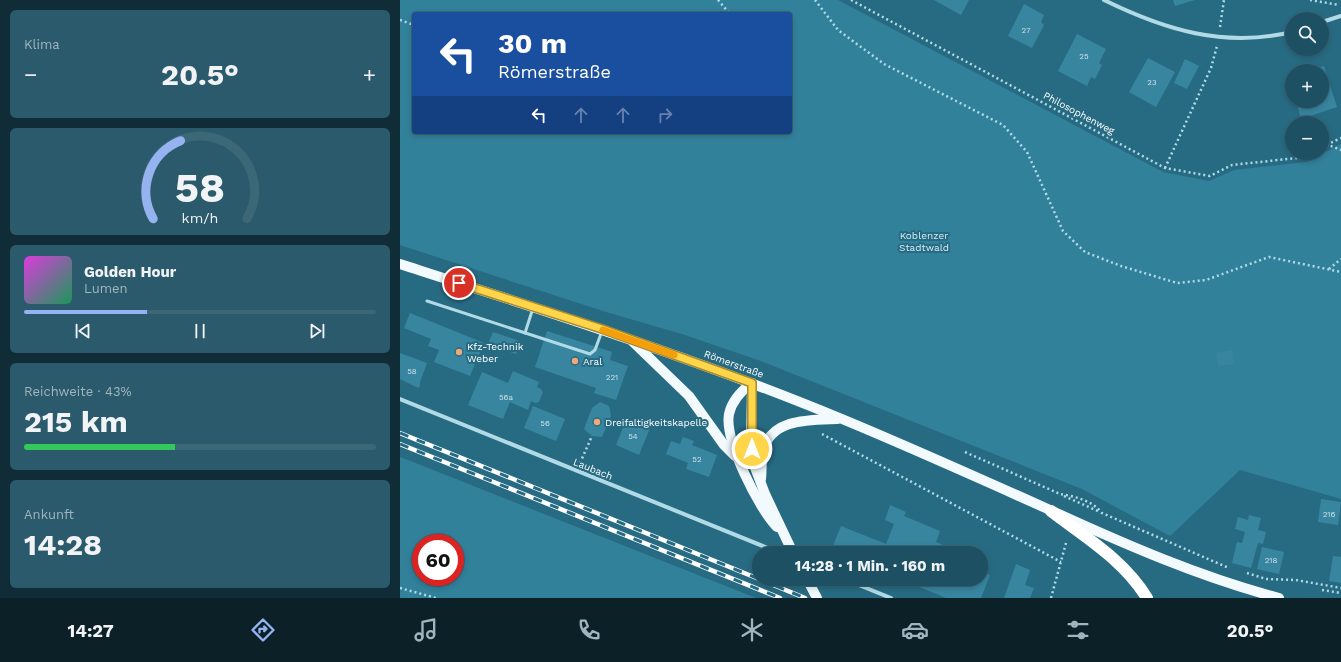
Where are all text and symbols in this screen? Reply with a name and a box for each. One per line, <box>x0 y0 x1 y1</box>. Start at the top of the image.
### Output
map controls <box>1285 12 1329 160</box>
button: search <box>1285 12 1329 56</box>
house number: 27 <box>1022 26 1031 35</box>
text: 30 m <box>498 27 567 60</box>
icon: left <box>432 28 484 80</box>
text: Klima <box>24 37 60 52</box>
house number: 25 <box>1079 52 1089 61</box>
text: 20.5° <box>161 57 239 92</box>
text: Römerstraße <box>498 61 611 82</box>
text: − <box>24 62 37 87</box>
text: + <box>363 62 376 87</box>
button: + <box>1285 64 1329 108</box>
house number: 23 <box>1147 78 1157 87</box>
street label: Philosophenweg <box>1042 90 1117 137</box>
icon: left <box>528 104 550 126</box>
icon: ahead <box>570 104 592 126</box>
icon: ahead <box>612 104 634 126</box>
icon: right <box>654 104 676 126</box>
button: − <box>1285 116 1329 160</box>
text: 58 <box>175 163 225 212</box>
text: km/h <box>182 210 218 226</box>
park label: Koblenzer Stadtwald <box>899 230 949 253</box>
text: Golden Hour <box>84 263 176 281</box>
pin <box>442 266 476 300</box>
icon: arrive <box>448 272 470 294</box>
text: Lumen <box>84 281 128 296</box>
icon: previous <box>72 320 94 342</box>
icon: pause <box>189 320 211 342</box>
icon: next <box>306 320 328 342</box>
place label: Kfz-Technik Weber <box>467 341 524 364</box>
marker: Kfz-Technik Weber <box>454 347 464 357</box>
street label: Römerstraße <box>703 348 766 380</box>
marker: Aral <box>570 356 580 366</box>
place label: Aral <box>583 356 602 367</box>
house number: 58 <box>407 367 417 376</box>
house number: 221 <box>606 373 618 382</box>
text: Reichweite · 43% <box>24 384 132 399</box>
house number: 56a <box>499 393 513 402</box>
text: 215 km <box>24 404 128 439</box>
marker: Dreifaltigkeitskapelle <box>592 417 602 427</box>
place label: Dreifaltigkeitskapelle <box>605 417 708 428</box>
house number: 56 <box>540 419 550 428</box>
position arrow <box>731 428 773 470</box>
house number: 54 <box>628 432 638 441</box>
house number: 52 <box>692 455 702 464</box>
street label: Laubach <box>572 456 614 482</box>
text: Ankunft <box>24 507 74 522</box>
house number: 216 <box>1323 510 1335 519</box>
text: 14:28 <box>24 527 102 562</box>
speed limit sign: 60 <box>412 534 464 586</box>
house number: 218 <box>1265 556 1277 565</box>
text: 14:28 · 1 Min. · 160 m <box>795 557 945 575</box>
icon: directions <box>249 616 277 644</box>
icon: music <box>412 616 440 644</box>
icon: phone <box>575 616 603 644</box>
icon: climate <box>738 616 766 644</box>
icon: car <box>901 616 929 644</box>
icon: filters <box>1064 616 1092 644</box>
text: 14:27 <box>68 620 114 641</box>
text: 20.5° <box>1227 620 1273 641</box>

